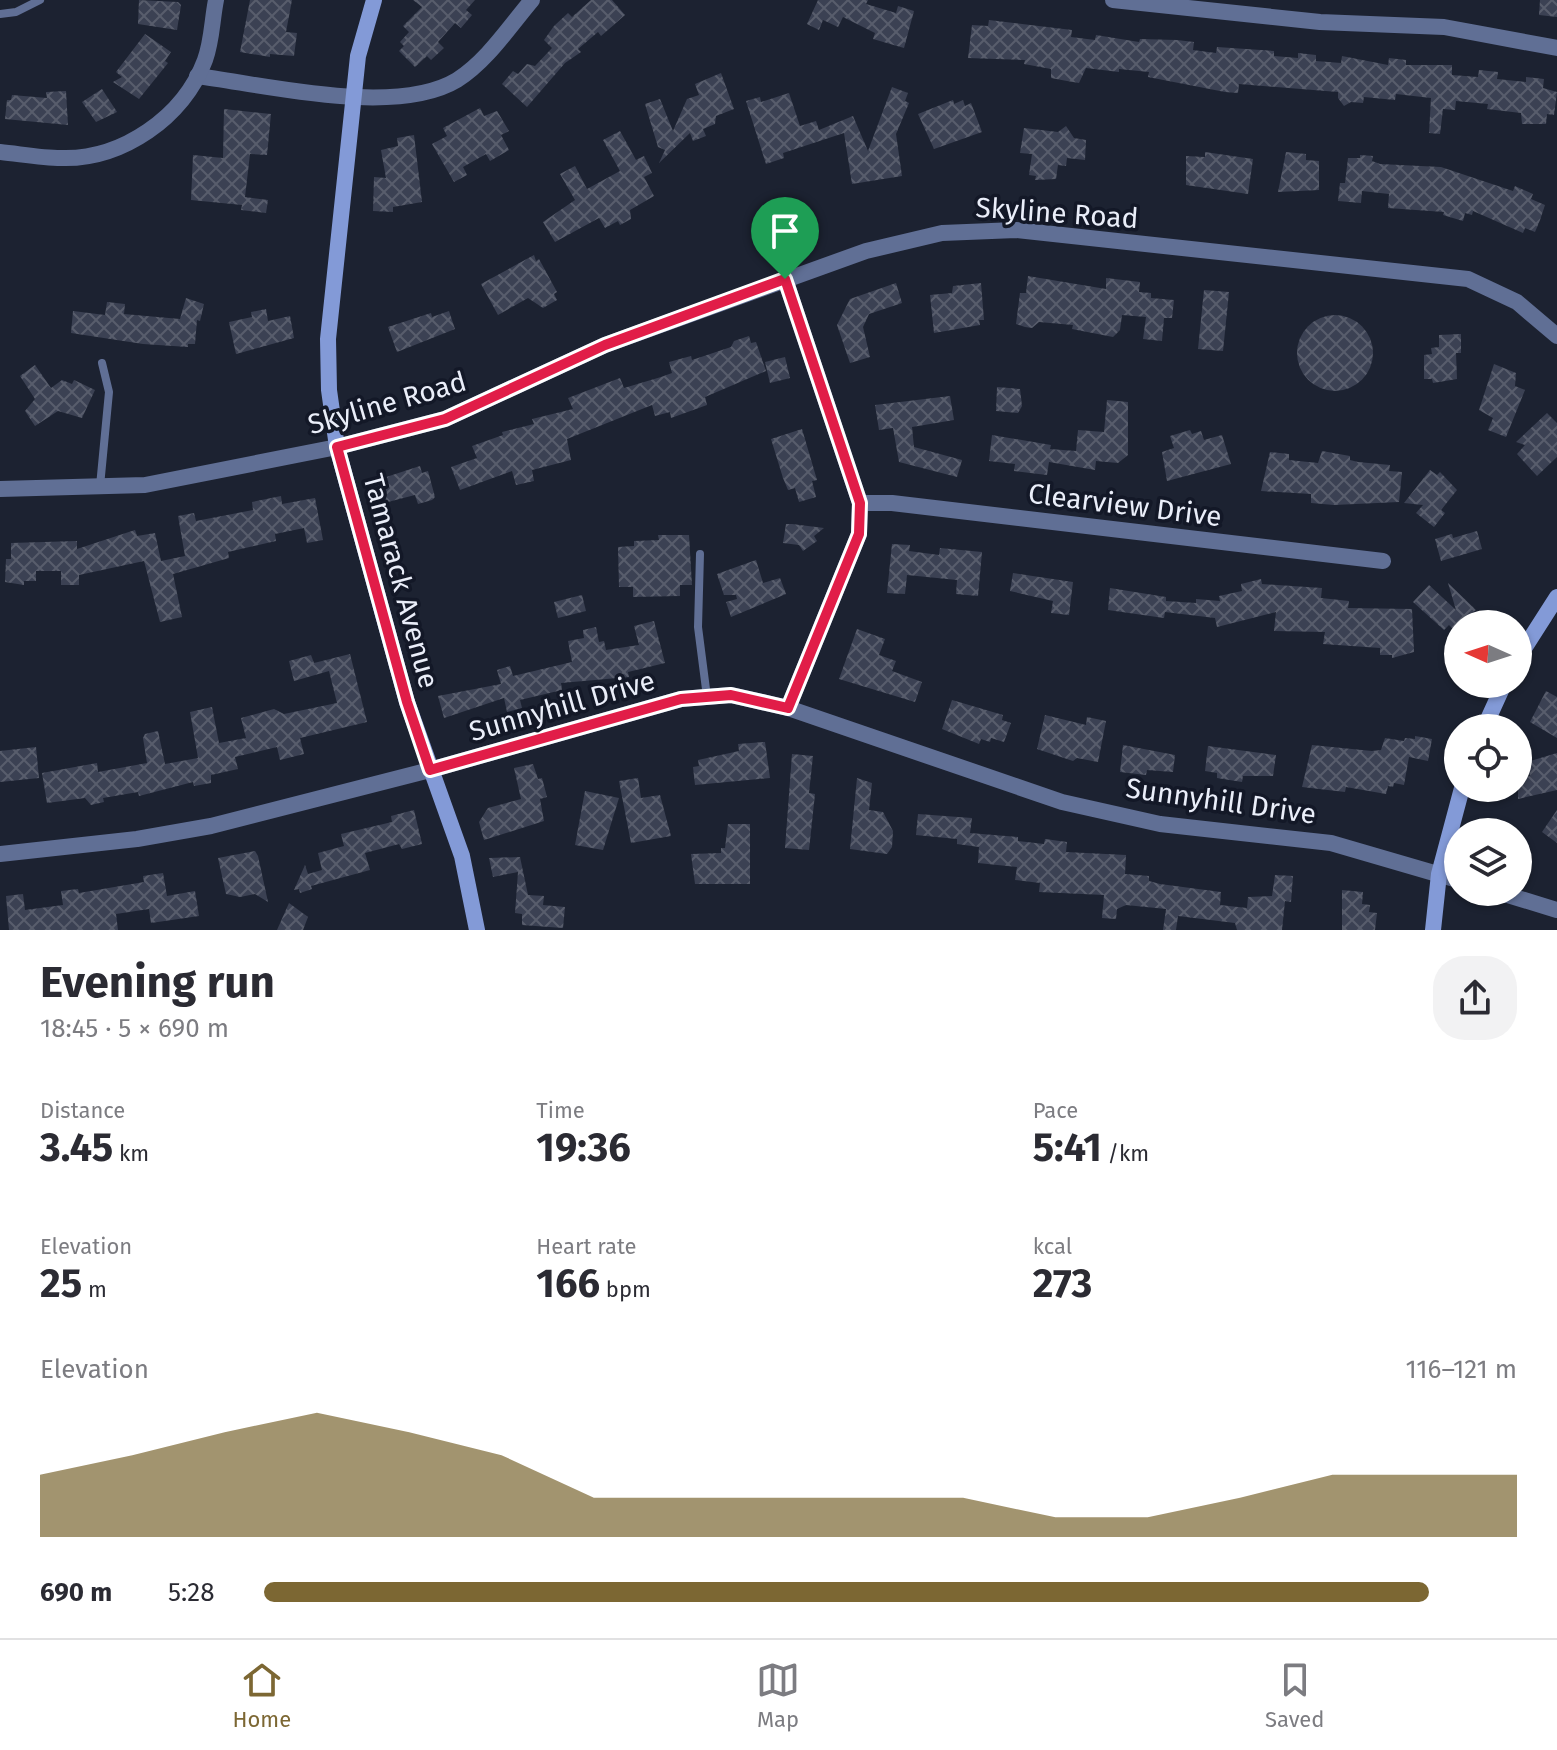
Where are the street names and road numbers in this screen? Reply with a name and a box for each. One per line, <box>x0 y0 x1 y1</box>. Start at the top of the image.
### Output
street label: Skyline Road <box>974 191 1140 235</box>
street label: Skyline Road <box>304 365 470 441</box>
street label: Tamarack Avenue <box>357 470 445 692</box>
street label: Clearview Drive <box>1026 477 1224 533</box>
street label: Sunnyhill Drive <box>465 664 659 748</box>
street label: Sunnyhill Drive <box>1124 771 1318 831</box>

